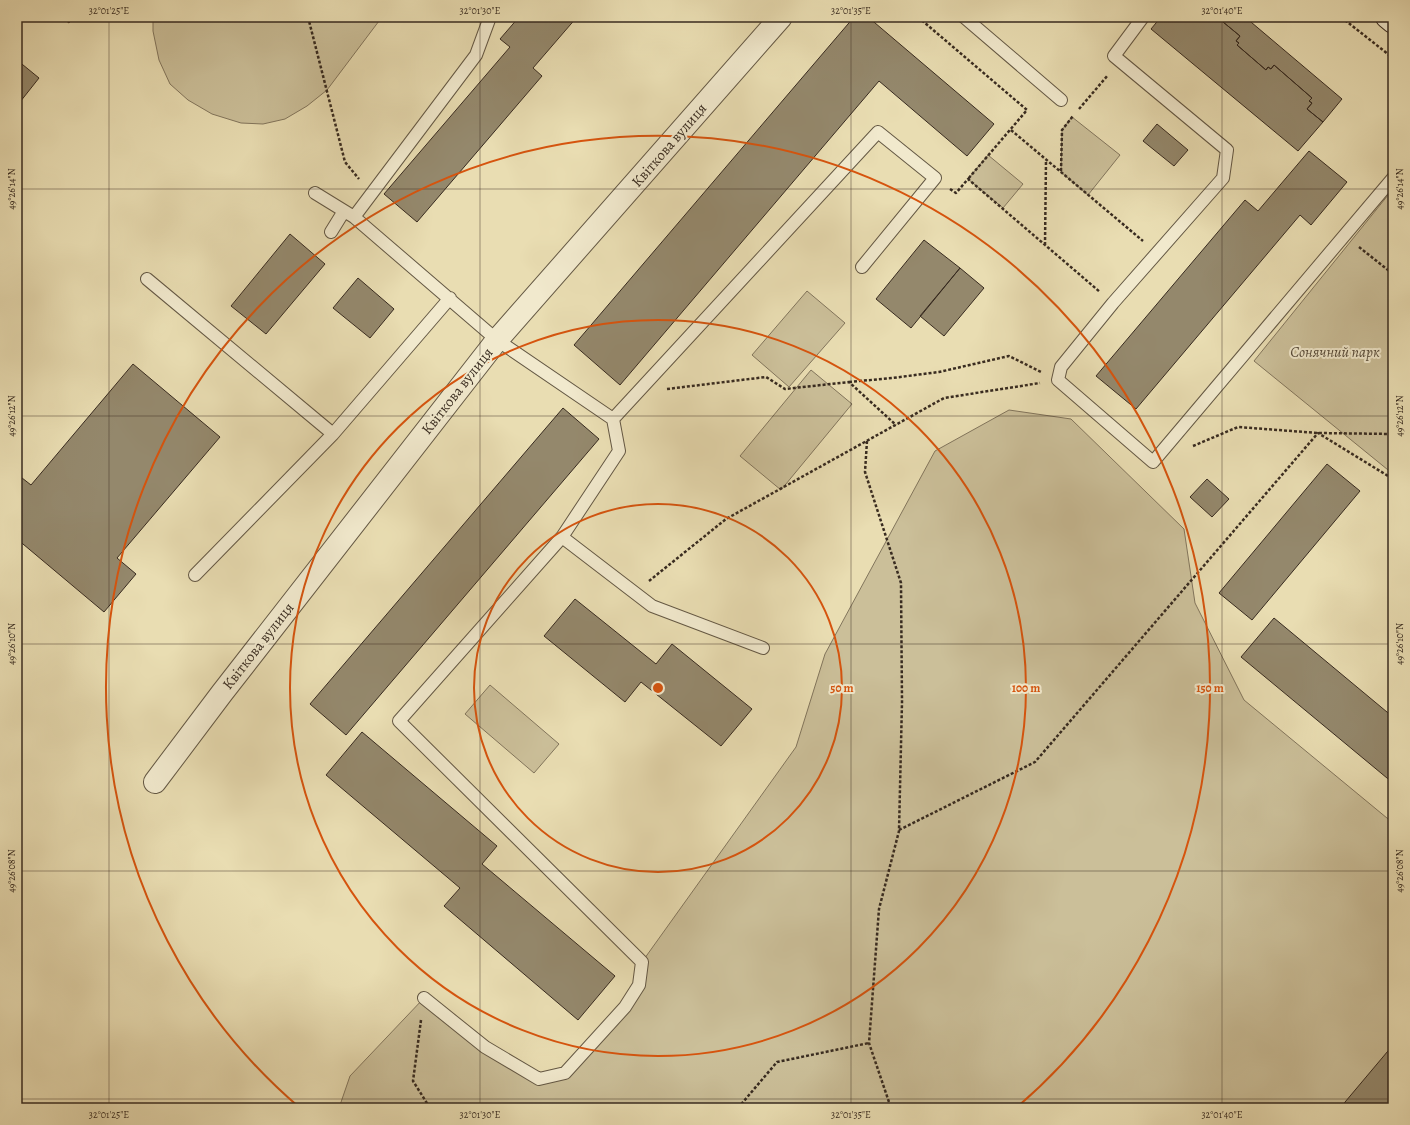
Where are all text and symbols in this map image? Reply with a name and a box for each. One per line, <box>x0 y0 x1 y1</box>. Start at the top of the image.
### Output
text: 32°01'25"E <box>89 4 129 17</box>
text: 32°01'30"E <box>460 4 500 17</box>
text: 32°01'35"E <box>831 4 871 17</box>
text: 32°01'40"E <box>1201 4 1243 17</box>
street label: Квіткова вулиця <box>627 99 711 191</box>
text: 49°26'14"N <box>5 168 18 210</box>
text: 49°26'14"N <box>1393 168 1406 210</box>
park label: Сонячний парк <box>1290 342 1380 362</box>
street label: Квіткова вулиця <box>417 343 497 439</box>
text: 49°26'12"N <box>5 395 18 437</box>
text: 49°26'12"N <box>1393 395 1406 437</box>
street label: Квіткова вулиця <box>218 598 298 694</box>
text: 49°26'10"N <box>5 623 18 665</box>
text: 49°26'10"N <box>1393 623 1406 665</box>
text: 50 m <box>830 680 854 696</box>
text: 100 m <box>1012 680 1040 696</box>
text: 150 m <box>1196 680 1224 696</box>
centre of rings <box>651 681 665 695</box>
text: 49°26'08"N <box>5 849 18 893</box>
text: 49°26'08"N <box>1393 849 1406 893</box>
text: 32°01'25"E <box>89 1108 129 1121</box>
text: 32°01'30"E <box>460 1108 500 1121</box>
text: 32°01'35"E <box>831 1108 871 1121</box>
text: 32°01'40"E <box>1201 1108 1243 1121</box>

